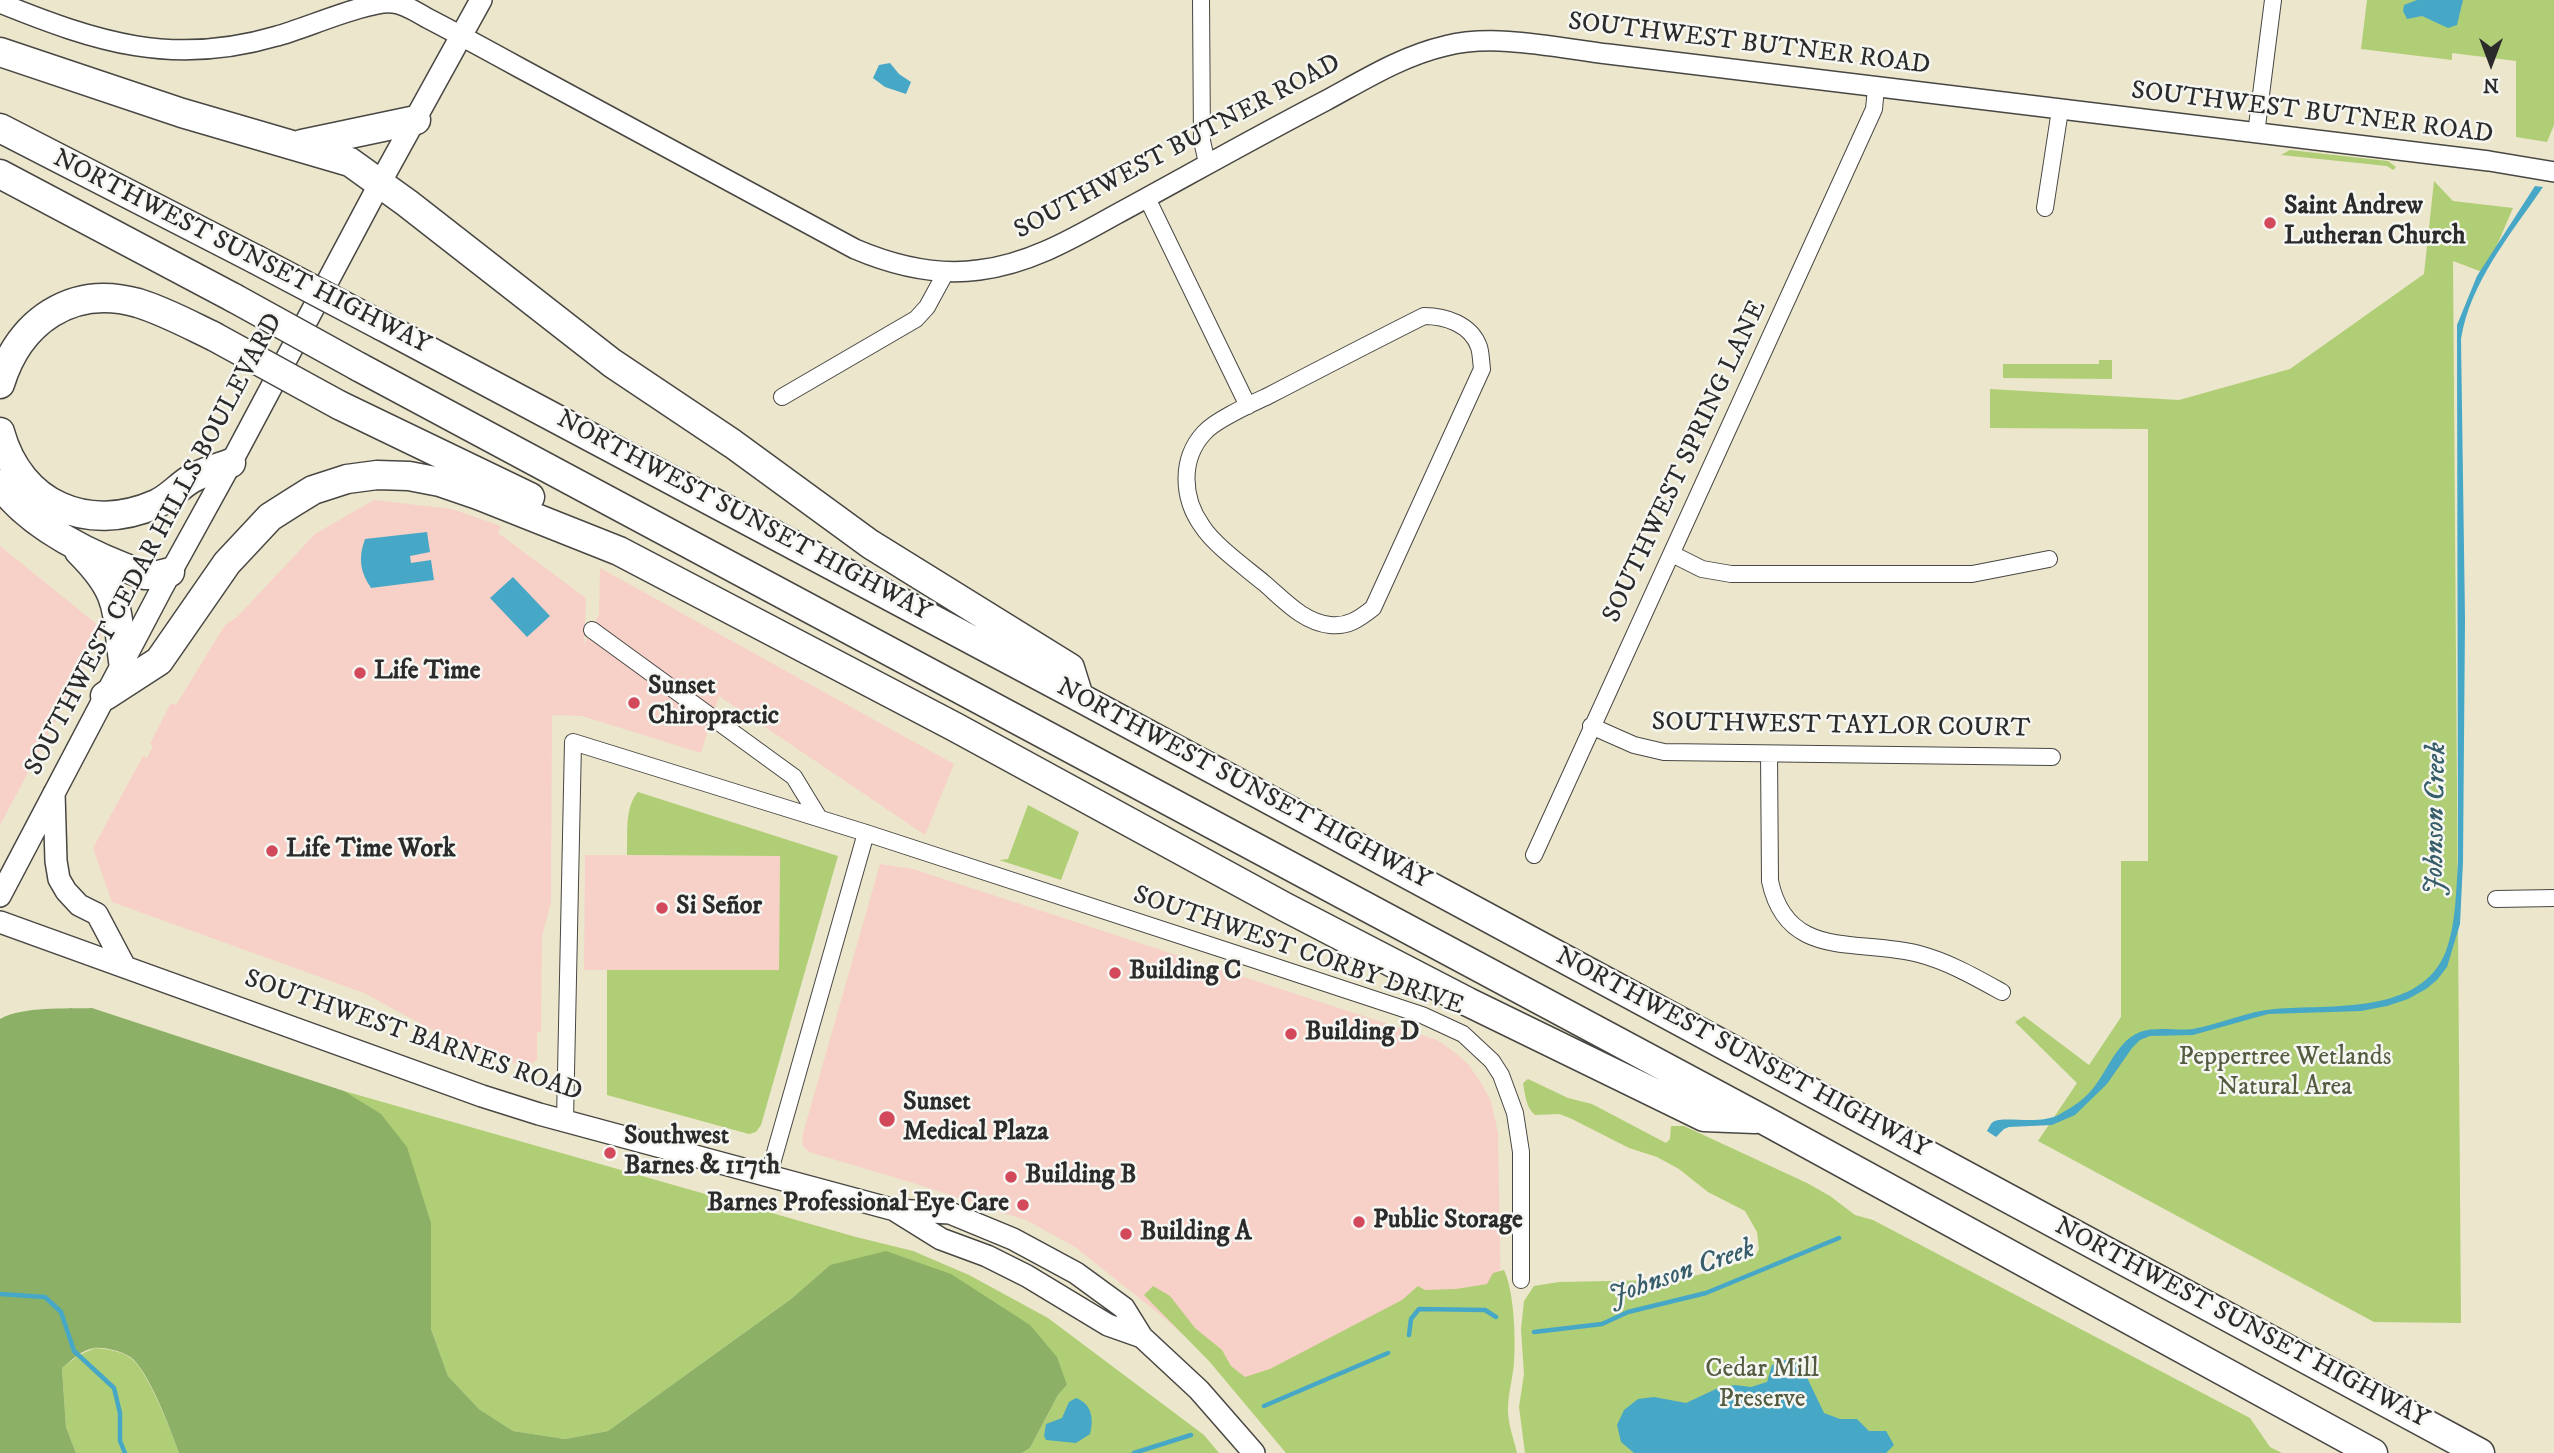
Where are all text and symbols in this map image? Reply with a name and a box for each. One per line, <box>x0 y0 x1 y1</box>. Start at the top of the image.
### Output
street label: SOUTHWEST BUTNER ROAD <box>1566 7 1932 83</box>
north arrow <box>2456 28 2526 98</box>
street label: SOUTHWEST BUTNER ROAD <box>1010 49 1346 247</box>
street label: SOUTHWEST BUTNER ROAD <box>2129 76 2495 152</box>
street label: NORTHWEST SUNSET HIGHWAY <box>47 144 435 362</box>
place label: Saint Andrew Lutheran Church <box>2284 192 2466 254</box>
marker: Saint Andrew Lutheran Church <box>2262 215 2278 231</box>
street label: SOUTHWEST SPRING LANE <box>1598 296 1774 628</box>
street label: SOUTHWEST CEDAR HILLS BOULEVARD <box>19 309 291 781</box>
street label: NORTHWEST SUNSET HIGHWAY <box>551 405 935 629</box>
place label: Life Time <box>374 657 480 689</box>
marker: Life Time <box>352 665 368 681</box>
place label: Sunset Chiropractic <box>648 672 779 734</box>
street label: NORTHWEST SUNSET HIGHWAY <box>1051 673 1435 897</box>
marker: Sunset Chiropractic <box>626 695 642 711</box>
street label: SOUTHWEST TAYLOR COURT <box>1651 708 2031 746</box>
water label: Johnson Creek <box>2419 742 2455 896</box>
place label: Life Time Work <box>286 835 456 867</box>
marker: Life Time Work <box>264 843 280 859</box>
street label: SOUTHWEST CORBY DRIVE <box>1129 881 1467 1023</box>
place label: Si Señor <box>676 892 762 924</box>
marker: Si Señor <box>654 900 670 916</box>
street label: NORTHWEST SUNSET HIGHWAY <box>1550 942 1934 1166</box>
place label: Building C <box>1129 957 1241 989</box>
street label: SOUTHWEST BARNES ROAD <box>240 964 586 1110</box>
marker: Building C <box>1107 965 1123 981</box>
place label: Building D <box>1305 1018 1419 1050</box>
marker: Building D <box>1283 1026 1299 1042</box>
park label: Peppertree Wetlands Natural Area <box>2179 1043 2391 1104</box>
place label: Sunset Medical Plaza <box>903 1088 1049 1150</box>
marker: Sunset Medical Plaza <box>877 1109 897 1129</box>
place label: Southwest Barnes & 117th <box>624 1122 780 1184</box>
marker: Southwest Barnes & 117th <box>602 1145 618 1161</box>
place label: Building B <box>1025 1161 1136 1193</box>
marker: Building B <box>1003 1169 1019 1185</box>
place label: Barnes Professional Eye Care <box>707 1189 1009 1221</box>
marker: Barnes Professional Eye Care <box>1015 1197 1031 1213</box>
place label: Public Storage <box>1373 1206 1523 1238</box>
street label: NORTHWEST SUNSET HIGHWAY <box>2049 1212 2433 1436</box>
marker: Public Storage <box>1351 1214 1367 1230</box>
place label: Building A <box>1140 1218 1252 1250</box>
marker: Building A <box>1118 1226 1134 1242</box>
water label: Johnson Creek <box>1604 1233 1760 1315</box>
park label: Cedar Mill Preserve <box>1705 1355 1819 1416</box>

